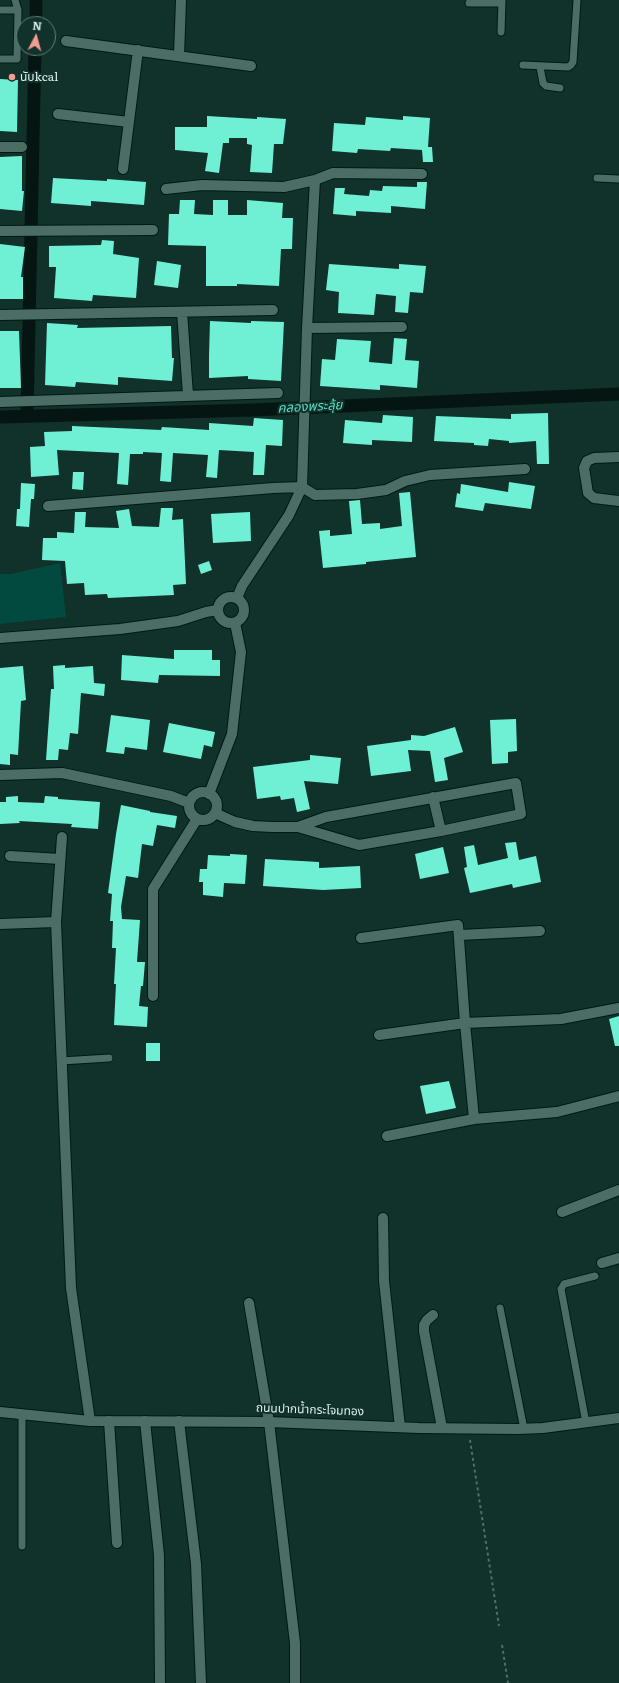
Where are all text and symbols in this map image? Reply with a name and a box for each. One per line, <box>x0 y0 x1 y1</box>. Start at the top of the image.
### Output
north arrow <box>16 16 56 56</box>
text: N <box>32 17 43 33</box>
place label: นับkcal <box>20 70 58 84</box>
marker: นับkcal <box>7 72 17 82</box>
water label: คลองพระลุ้ย <box>277 398 343 416</box>
street label: ถนนปากน้ำกระโจมทอง <box>256 1401 364 1419</box>

